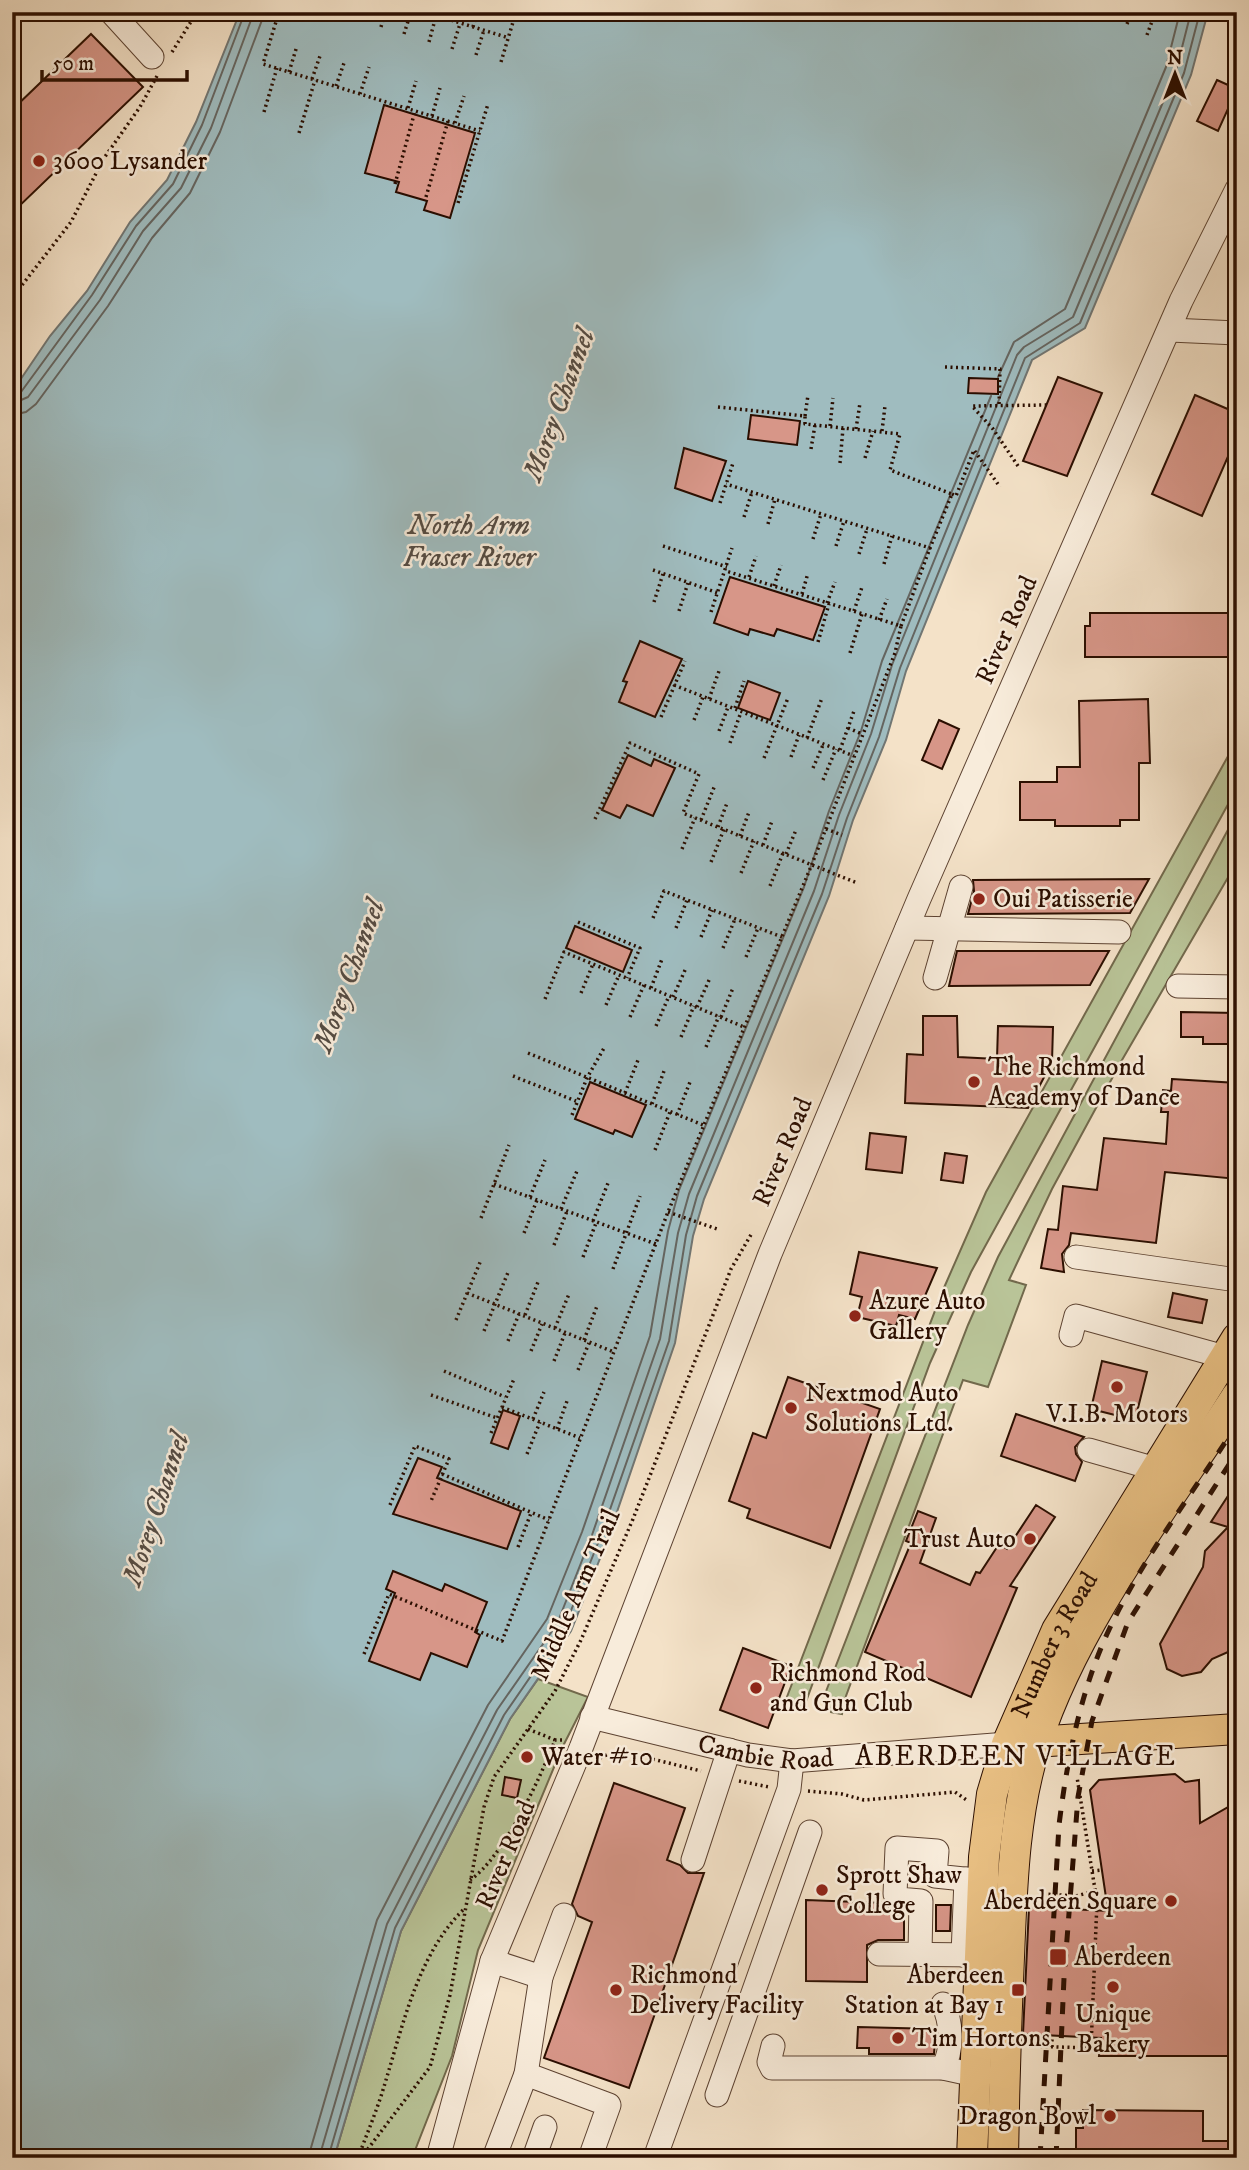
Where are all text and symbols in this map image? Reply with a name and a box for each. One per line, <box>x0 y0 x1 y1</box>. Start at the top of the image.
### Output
scale bar <box>42 38 187 82</box>
north arrow <box>1140 38 1210 108</box>
text: N <box>1167 47 1183 70</box>
text: 50 m <box>52 51 94 77</box>
place label: 3600 Lysander <box>53 145 208 178</box>
marker: 3600 Lysander <box>31 153 47 169</box>
water label: Morey Channel <box>515 322 604 487</box>
water label: North Arm Fraser River <box>403 508 537 575</box>
street label: River Road <box>968 571 1046 689</box>
place label: Oui Patisserie <box>993 883 1133 916</box>
marker: Oui Patisserie <box>971 891 987 907</box>
water label: Morey Channel <box>305 893 394 1058</box>
place label: The Richmond Academy of Dance <box>988 1051 1180 1114</box>
marker: The Richmond Academy of Dance <box>966 1074 982 1090</box>
street label: River Road <box>745 1093 821 1211</box>
place label: Azure Auto Gallery <box>869 1285 985 1348</box>
marker: Azure Auto Gallery <box>847 1308 863 1324</box>
place label: Nextmod Auto Solutions Ltd. <box>805 1377 958 1440</box>
marker: V.I.B. Motors <box>1109 1379 1125 1395</box>
place label: V.I.B. Motors <box>1045 1398 1188 1431</box>
marker: Nextmod Auto Solutions Ltd. <box>783 1400 799 1416</box>
water label: Morey Channel <box>114 1425 198 1592</box>
street label: Middle Arm Trail <box>523 1504 629 1686</box>
place label: Trust Auto <box>904 1523 1016 1556</box>
marker: Trust Auto <box>1022 1531 1038 1547</box>
street label: Number 3 Road <box>1004 1565 1106 1723</box>
place label: Richmond Rod and Gun Club <box>770 1657 926 1720</box>
marker: Richmond Rod and Gun Club <box>748 1680 764 1696</box>
street label: Cambie Road <box>695 1727 835 1778</box>
district label: ABERDEEN VILLAGE <box>855 1739 1177 1774</box>
place label: Water #10 <box>540 1741 653 1774</box>
marker: Water #10 <box>519 1749 535 1765</box>
street label: River Road <box>468 1796 544 1914</box>
place label: Sprott Shaw College <box>836 1859 962 1922</box>
marker: Sprott Shaw College <box>814 1882 830 1898</box>
place label: Aberdeen Square <box>984 1885 1157 1918</box>
marker: Aberdeen Square <box>1163 1893 1179 1909</box>
place label: Aberdeen <box>1074 1941 1172 1974</box>
marker: Aberdeen <box>1048 1947 1068 1967</box>
place label: Richmond Delivery Facility <box>630 1959 804 2022</box>
place label: Aberdeen Station at Bay 1 <box>844 1959 1004 2022</box>
marker: Unique Bakery <box>1105 1979 1121 1995</box>
marker: Richmond Delivery Facility <box>608 1982 624 1998</box>
marker: Aberdeen Station at Bay 1 <box>1010 1982 1026 1998</box>
place label: Unique Bakery <box>1075 1998 1151 2061</box>
place label: Tim Hortons <box>912 2022 1050 2055</box>
marker: Tim Hortons <box>890 2030 906 2046</box>
place label: Dragon Bowl <box>958 2100 1096 2133</box>
marker: Dragon Bowl <box>1102 2108 1118 2124</box>

